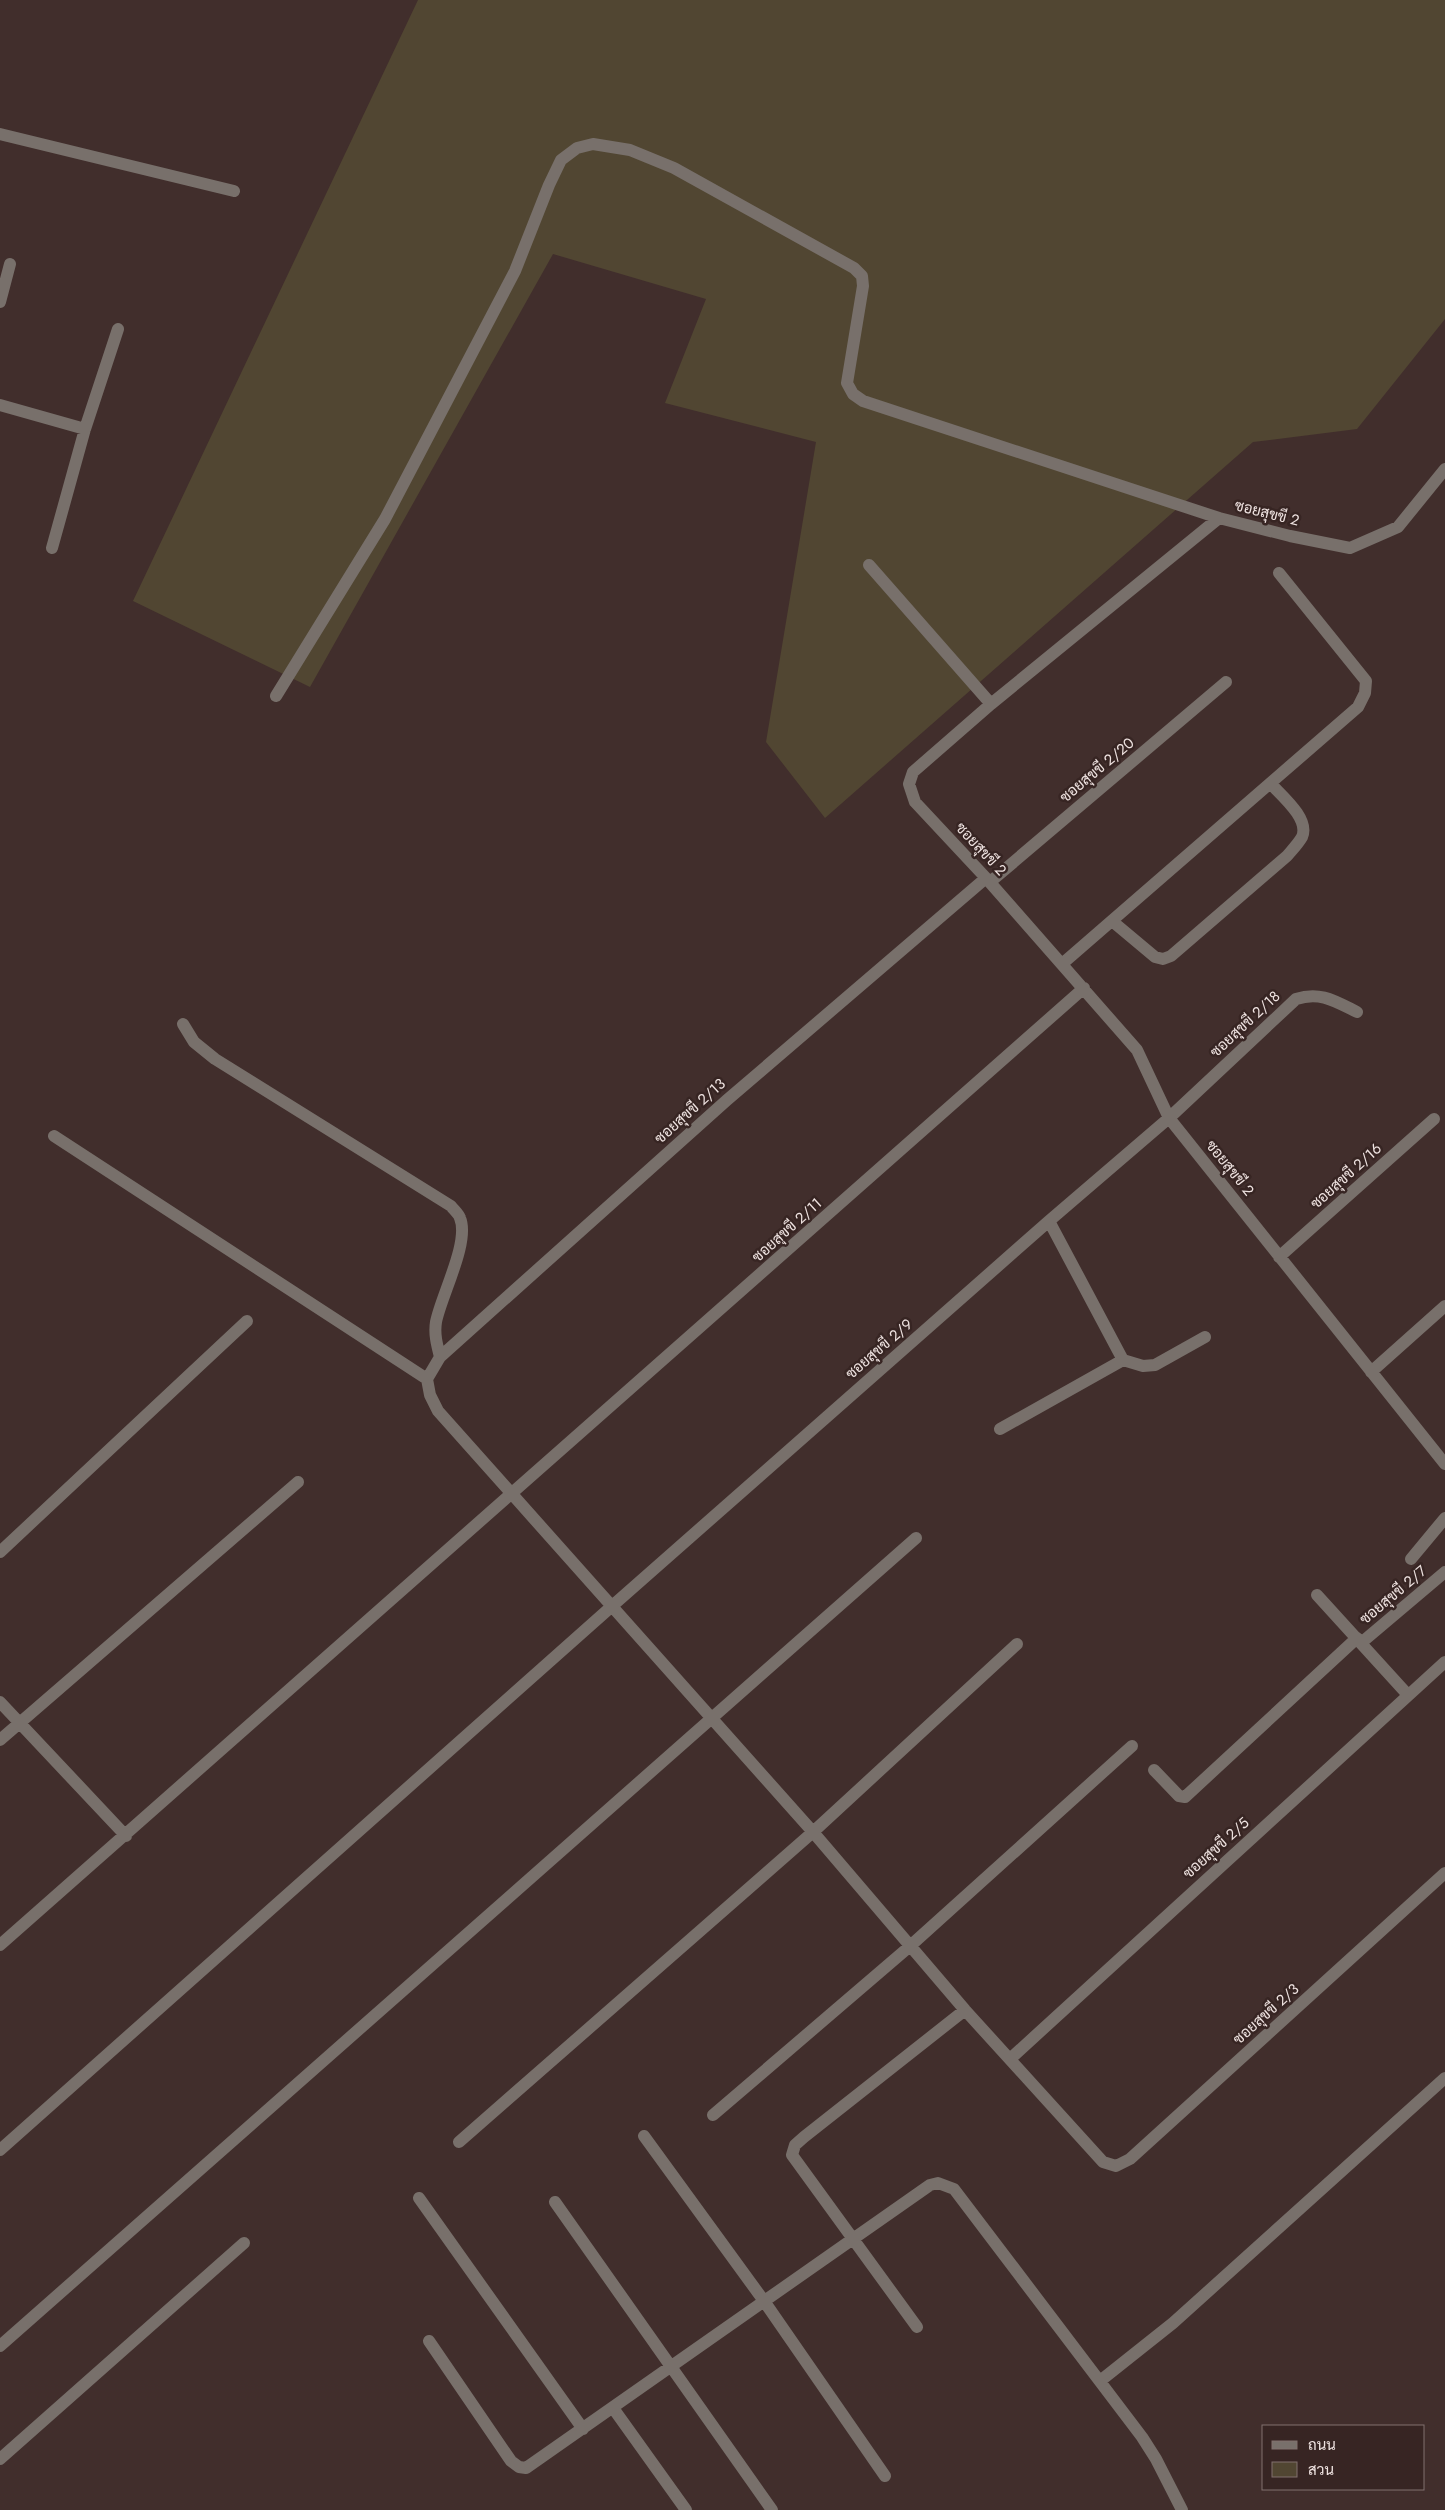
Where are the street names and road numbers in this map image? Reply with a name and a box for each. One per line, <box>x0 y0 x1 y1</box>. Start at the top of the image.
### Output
street label: ซอยสุขขี 2 <box>1232 494 1302 532</box>
street label: ซอยสุขขี 2/20 <box>1055 732 1139 808</box>
street label: ซอยสุขขี 2 <box>950 817 1012 881</box>
street label: ซอยสุขขี 2/18 <box>1205 986 1285 1062</box>
street label: ซอยสุขขี 2/13 <box>650 1073 730 1149</box>
street label: ซอยสุขขี 2 <box>1201 1135 1259 1201</box>
street label: ซอยสุขขี 2/16 <box>1305 1138 1387 1214</box>
street label: ซอยสุขขี 2/11 <box>747 1193 827 1267</box>
street label: ซอยสุขขี 2/9 <box>841 1314 917 1384</box>
street label: ซอยสุขขี 2/7 <box>1355 1560 1431 1630</box>
street label: ซอยสุขขี 2/5 <box>1178 1812 1254 1884</box>
street label: ซอยสุขขี 2/3 <box>1228 1978 1304 2050</box>

